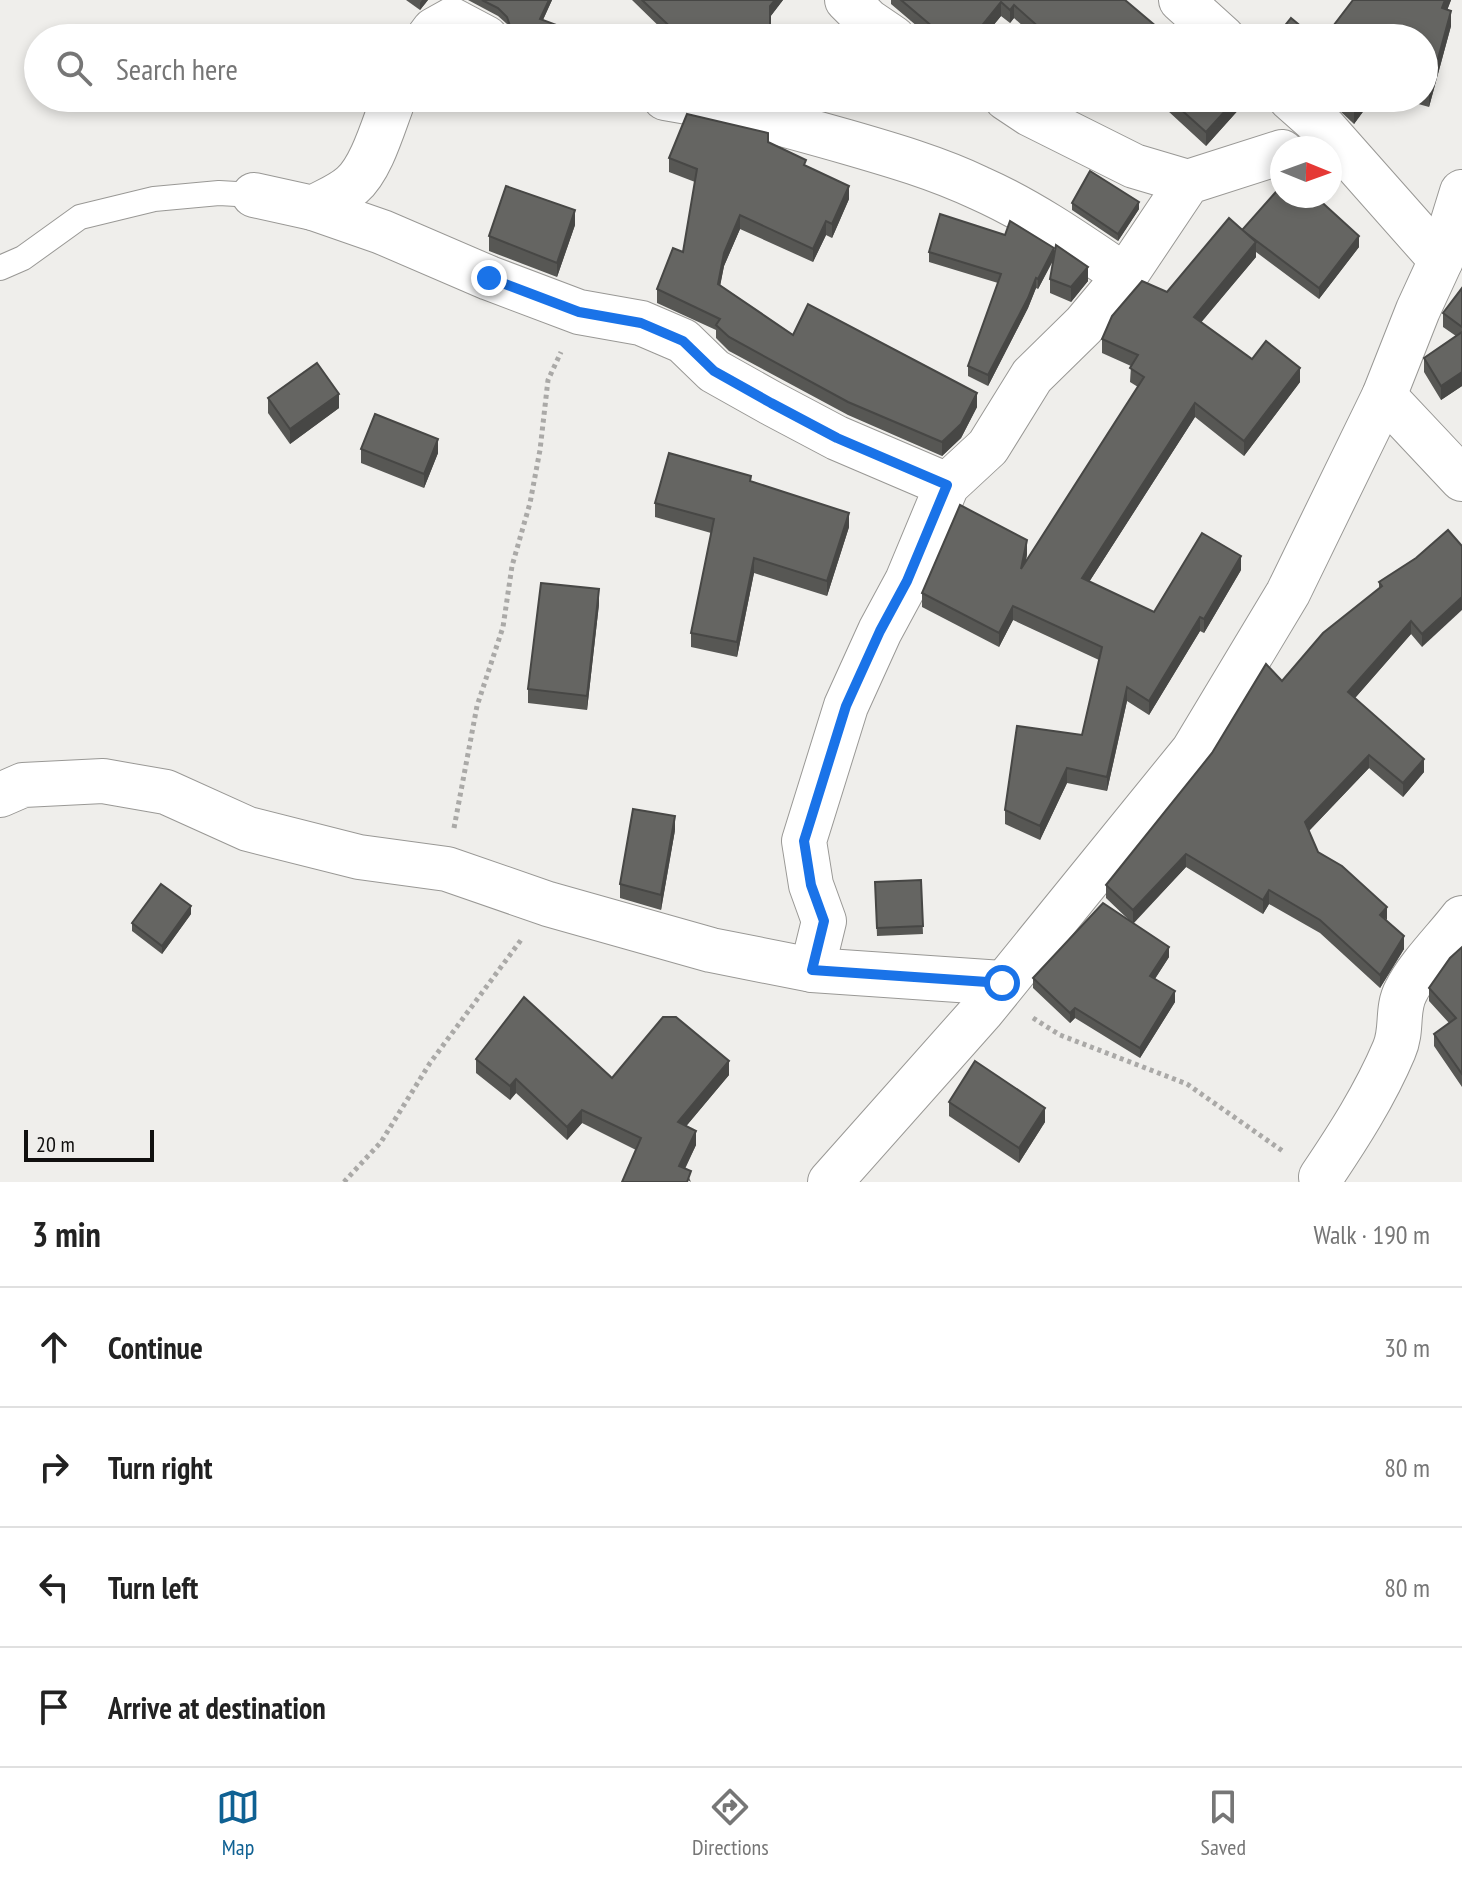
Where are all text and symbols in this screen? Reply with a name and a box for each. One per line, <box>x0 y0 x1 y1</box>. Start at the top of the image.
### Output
search box <box>24 24 1438 112</box>
icon: search <box>52 46 96 90</box>
text: Search here <box>116 49 238 88</box>
north arrow <box>1270 136 1342 208</box>
route end <box>471 260 507 296</box>
route start <box>984 965 1020 1001</box>
scale bar <box>24 1126 154 1162</box>
text: 20 m <box>36 1130 75 1158</box>
text: 3 min <box>32 1212 101 1256</box>
text: Walk · 190 m <box>1313 1218 1430 1251</box>
icon: ahead <box>32 1325 76 1369</box>
text: Continue <box>108 1328 203 1367</box>
text: 30 m <box>1384 1331 1430 1364</box>
icon: right <box>32 1445 76 1489</box>
text: Turn right <box>108 1448 212 1487</box>
text: 80 m <box>1384 1451 1430 1484</box>
icon: left <box>32 1565 76 1609</box>
text: Turn left <box>108 1568 198 1607</box>
text: 80 m <box>1384 1571 1430 1604</box>
icon: arrive <box>32 1685 76 1729</box>
text: Arrive at destination <box>108 1688 326 1727</box>
tab: Map <box>216 1785 260 1861</box>
tab: Directions <box>692 1785 769 1861</box>
tab: Saved <box>1201 1785 1246 1861</box>

